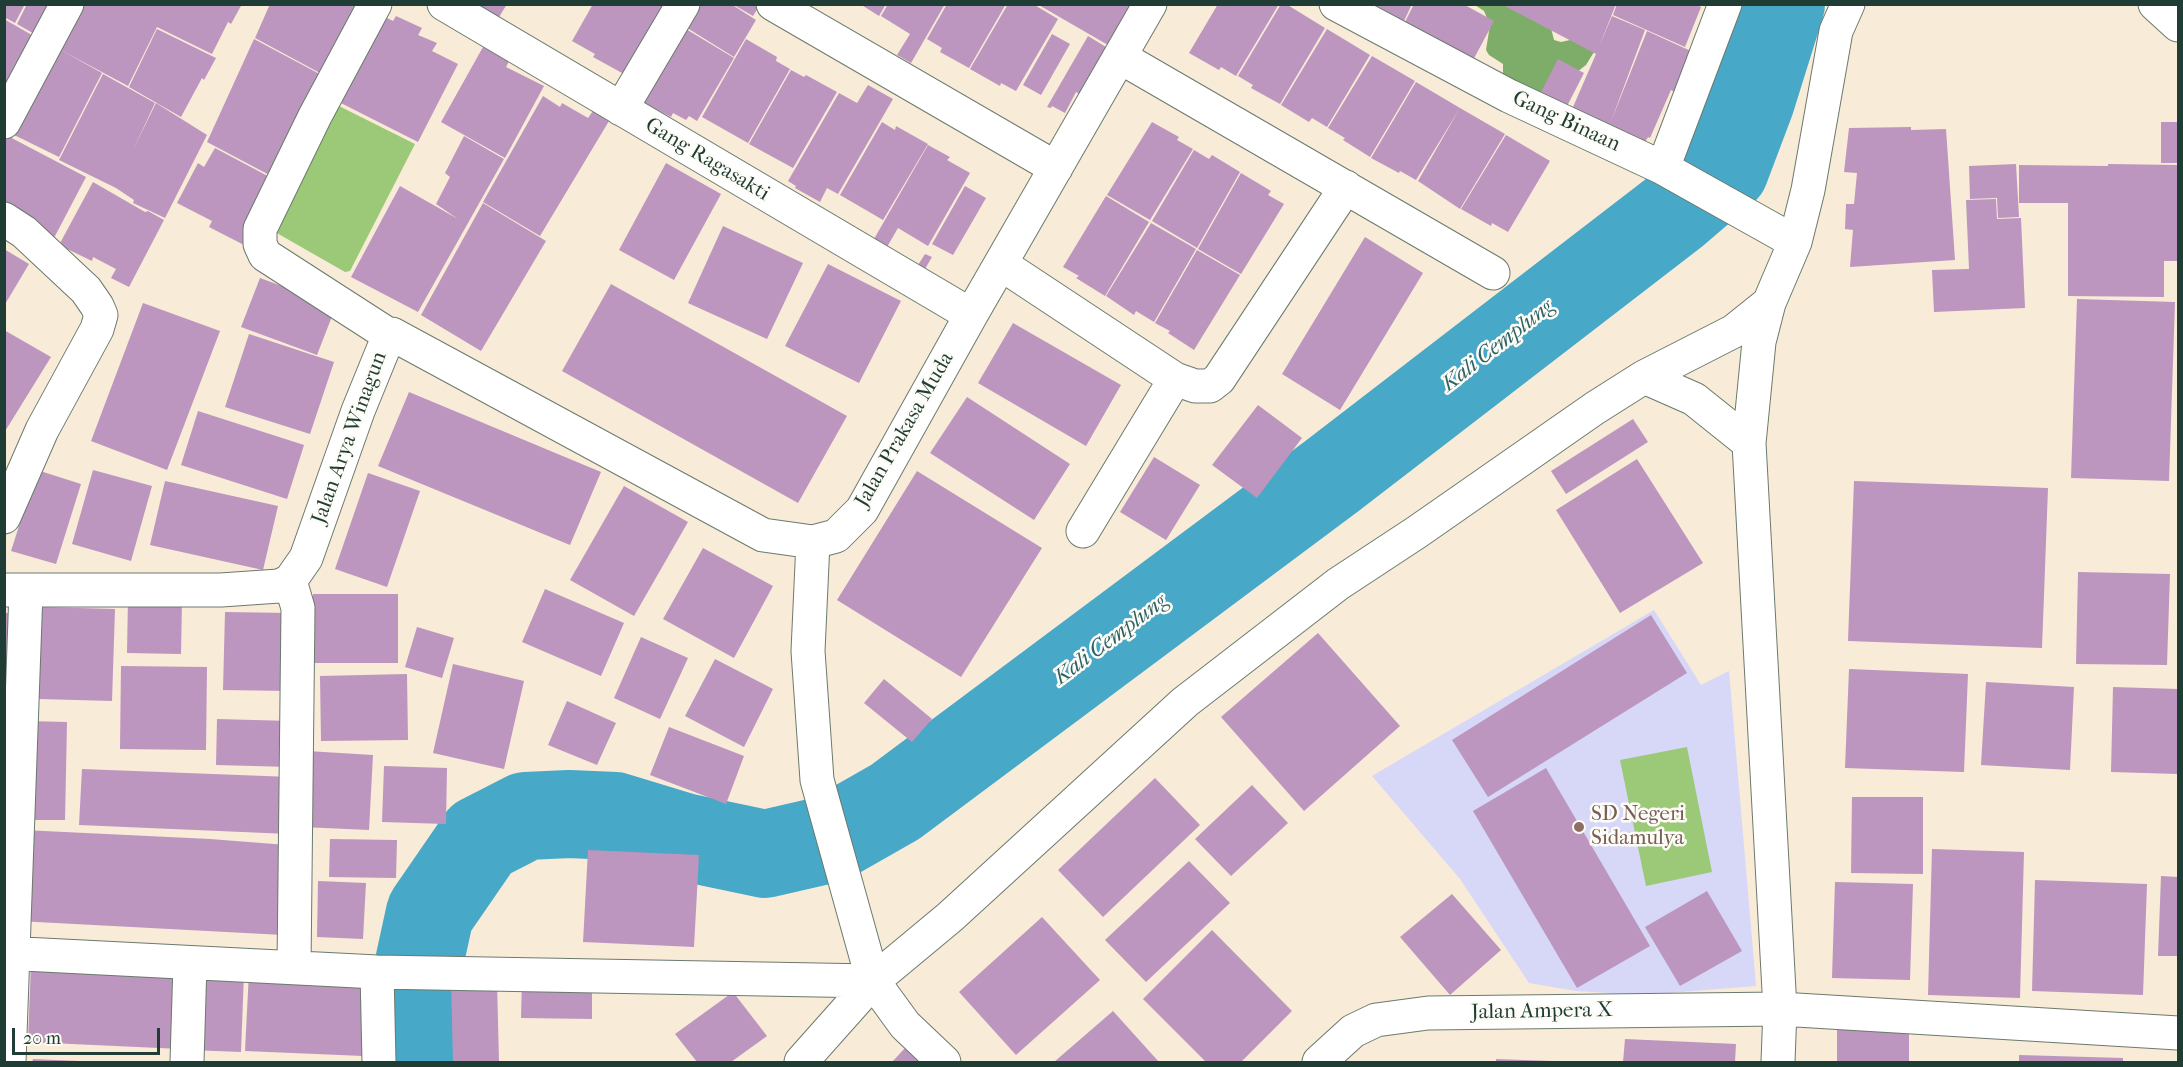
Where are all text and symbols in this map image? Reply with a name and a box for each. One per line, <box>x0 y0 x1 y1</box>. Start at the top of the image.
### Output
street label: Gang Binaan <box>1508 86 1624 158</box>
street label: Gang Ragasakti <box>640 113 774 207</box>
water label: Kali Cemplung <box>1437 294 1559 398</box>
street label: Jalan Prakasa Muda <box>850 348 960 512</box>
street label: Jalan Arya Winagun <box>307 349 393 527</box>
water label: Kali Cemplung <box>1049 589 1173 691</box>
place label: SD Negeri Sidamulya <box>1591 802 1685 852</box>
marker: SD Negeri Sidamulya <box>1572 820 1586 834</box>
street label: Jalan Ampera X <box>1471 998 1613 1026</box>
scale bar <box>15 1016 164 1054</box>
text: 20 m <box>23 1028 61 1049</box>

